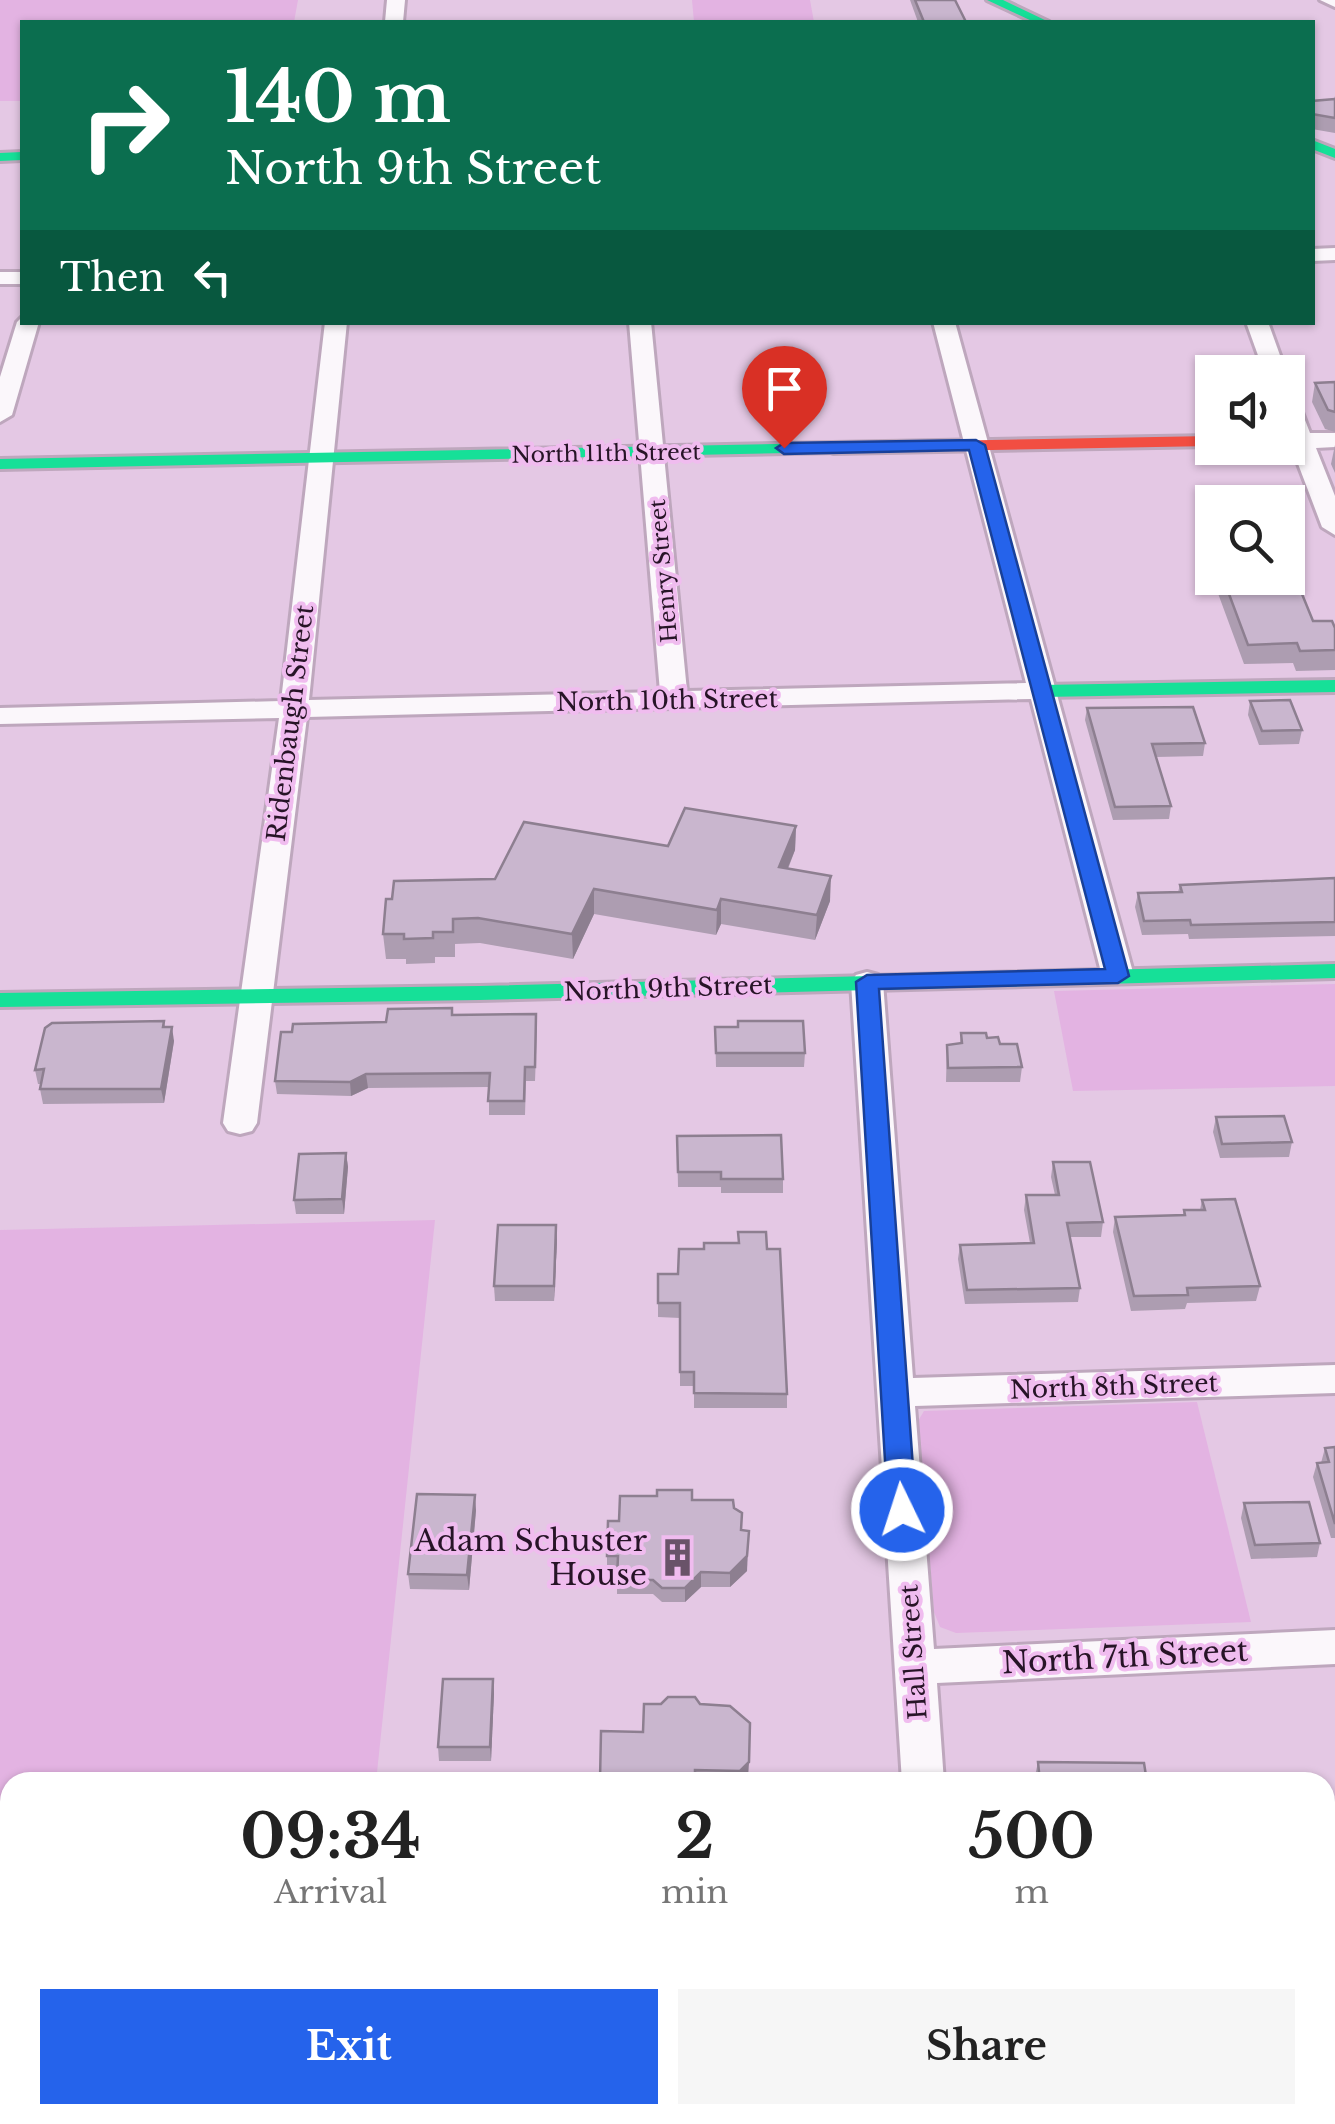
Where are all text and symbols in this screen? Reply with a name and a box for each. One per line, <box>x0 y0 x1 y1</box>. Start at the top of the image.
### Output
text: 140 m <box>225 54 451 141</box>
icon: right <box>60 60 190 190</box>
text: North 9th Street <box>225 140 601 196</box>
icon: left <box>185 250 240 305</box>
text: Then <box>60 254 165 301</box>
pin <box>742 346 827 449</box>
map controls <box>1195 355 1305 595</box>
button: sound <box>1195 355 1305 465</box>
icon: arrive <box>757 361 812 416</box>
street label: North 11th Street <box>511 438 702 469</box>
button: search <box>1195 485 1305 595</box>
street label: Henry Street <box>644 497 683 644</box>
street label: Ridenbaugh Street <box>261 602 320 843</box>
street label: North 10th Street <box>556 683 779 718</box>
street label: North 9th Street <box>563 969 774 1008</box>
street label: North 8th Street <box>1010 1367 1219 1406</box>
position arrow <box>850 1458 954 1562</box>
place label: Adam Schuster House <box>413 1522 648 1593</box>
building icon: Adam Schuster House <box>656 1537 698 1579</box>
street label: Hall Street <box>893 1583 934 1721</box>
street label: North 7th Street <box>1001 1632 1250 1681</box>
text: 09:34 <box>240 1800 421 1874</box>
text: 2 <box>675 1800 714 1874</box>
text: 500 <box>969 1800 1095 1874</box>
text: Arrival <box>274 1872 387 1912</box>
text: min <box>661 1872 728 1912</box>
text: m <box>1015 1872 1049 1912</box>
button: Exit <box>40 1989 658 2104</box>
button: Share <box>678 1989 1295 2104</box>

